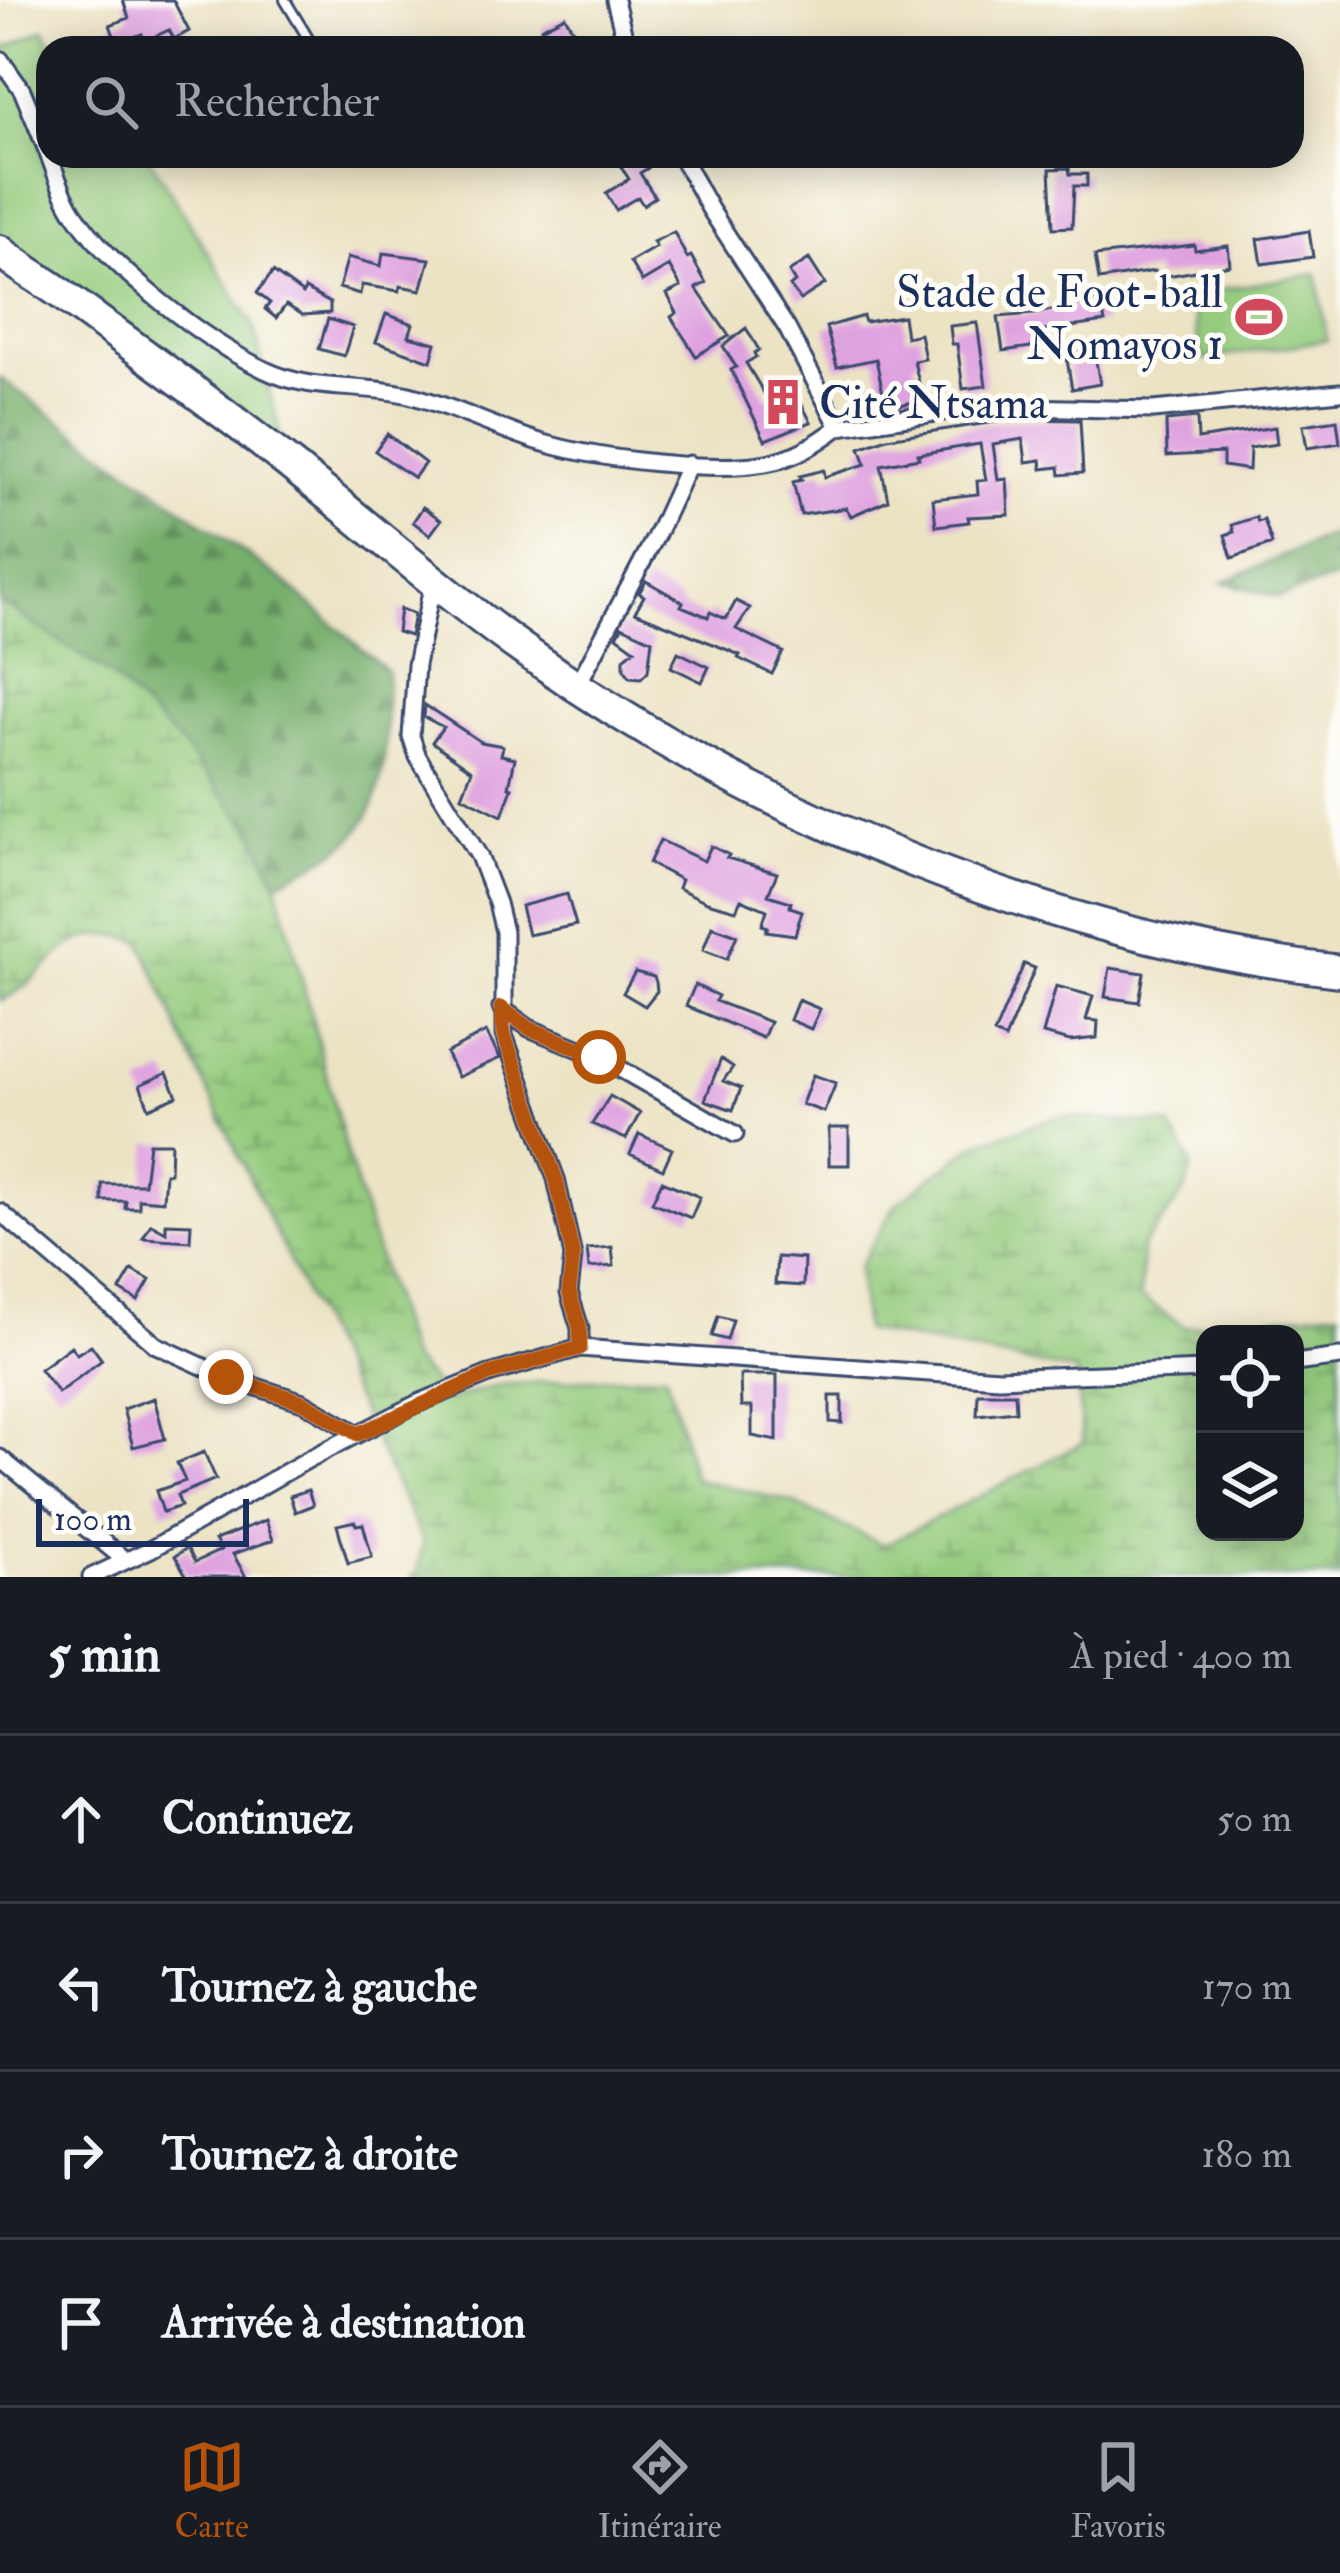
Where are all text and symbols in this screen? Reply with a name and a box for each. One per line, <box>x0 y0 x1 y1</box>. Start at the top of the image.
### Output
search box <box>36 36 1304 168</box>
icon: search <box>78 69 144 135</box>
text: Rechercher <box>174 74 379 130</box>
place label: Stade de Foot-ball Nomayos 1 <box>896 265 1223 373</box>
sports icon: Stade de Foot-ball Nomayos 1 <box>1234 292 1284 342</box>
place label: Cité Ntsama <box>819 376 1048 432</box>
building icon: Cité Ntsama <box>758 377 808 427</box>
route start <box>572 1030 626 1084</box>
map controls <box>1196 1325 1304 1541</box>
button: locate <box>1196 1325 1304 1433</box>
route end <box>199 1350 253 1404</box>
button: layers <box>1196 1433 1304 1541</box>
scale bar <box>36 1493 249 1546</box>
text: 100 m <box>54 1499 132 1540</box>
text: 5 min <box>48 1623 161 1687</box>
text: À pied · 400 m <box>1070 1631 1292 1680</box>
icon: ahead <box>48 1786 114 1852</box>
text: Continuez <box>162 1791 353 1847</box>
text: 50 m <box>1217 1794 1292 1843</box>
icon: left <box>48 1954 114 2020</box>
text: Tournez à gauche <box>162 1959 477 2015</box>
text: 170 m <box>1202 1962 1292 2011</box>
icon: right <box>48 2122 114 2188</box>
text: Tournez à droite <box>162 2127 458 2183</box>
text: 180 m <box>1201 2130 1292 2179</box>
icon: arrive <box>48 2290 114 2356</box>
text: Arrivée à destination <box>162 2295 526 2351</box>
tab: Carte <box>174 2434 249 2547</box>
tab: Itinéraire <box>598 2434 722 2547</box>
tab: Favoris <box>1070 2434 1166 2547</box>

